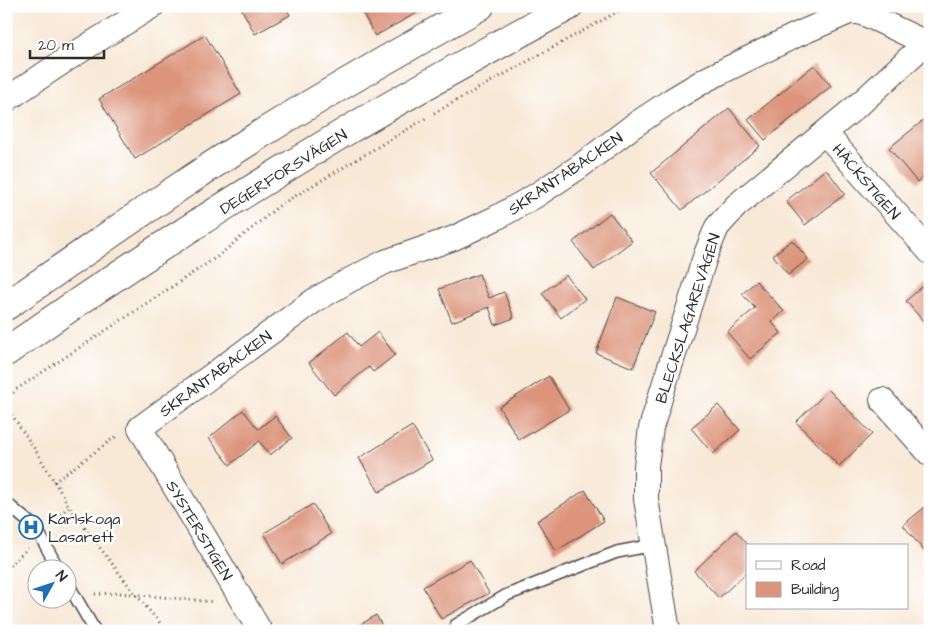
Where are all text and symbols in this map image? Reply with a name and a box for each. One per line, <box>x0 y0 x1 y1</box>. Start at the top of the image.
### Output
scale bar <box>30 28 104 60</box>
text: 20 m <box>38 35 74 56</box>
street label: DEGERFORSVÄGEN <box>216 124 351 220</box>
street label: SKRANTABACKEN <box>504 127 627 220</box>
street label: HÄCKSTIGEN <box>827 139 905 224</box>
street label: BLECKSLAGAREVÄGEN <box>650 230 726 406</box>
street label: SKRANTABACKEN <box>155 326 276 422</box>
street label: SYSTERSTIGEN <box>161 476 238 585</box>
place label: Karlskoga Lasarett <box>48 508 120 548</box>
hospital icon: Karlskoga Lasarett <box>18 514 44 540</box>
legend <box>746 544 908 610</box>
text: Road <box>791 555 826 576</box>
north arrow <box>28 560 78 610</box>
text: N <box>51 566 72 586</box>
text: Building <box>791 579 839 601</box>

